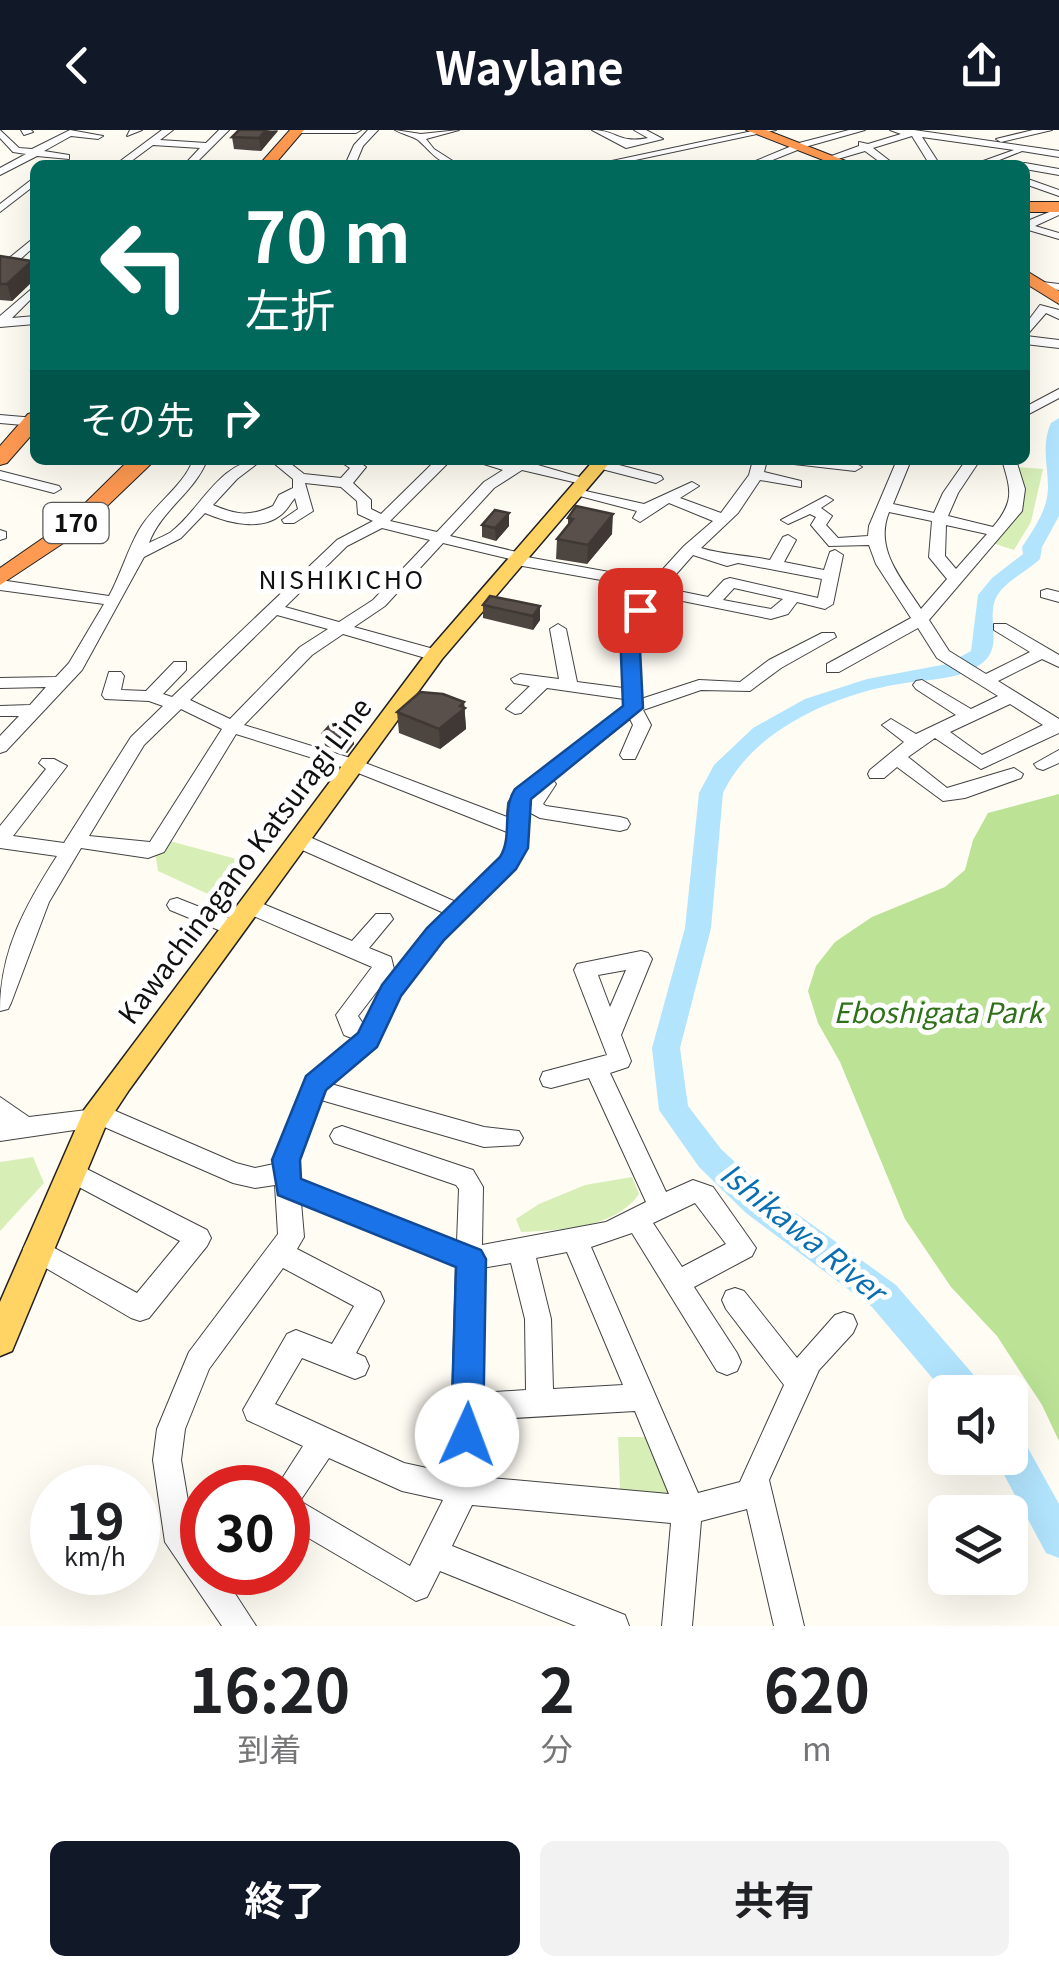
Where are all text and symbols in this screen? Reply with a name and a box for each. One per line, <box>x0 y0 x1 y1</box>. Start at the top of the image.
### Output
text: Waylane <box>435 33 624 98</box>
icon: back <box>50 38 105 93</box>
icon: share <box>954 38 1009 93</box>
text: 70 m <box>245 182 411 283</box>
icon: left <box>80 200 210 330</box>
text: 左折 <box>245 275 335 340</box>
text: その先 <box>80 390 194 445</box>
icon: right <box>214 390 269 445</box>
road number: 170 <box>44 503 108 543</box>
district label: NISHIKICHO <box>258 560 426 596</box>
pin <box>598 568 683 653</box>
icon: arrive <box>613 583 668 638</box>
street label: Kawachinagano Katsuragi Line <box>107 688 380 1031</box>
park label: Eboshigata Park <box>833 991 1046 1031</box>
water label: Ishikawa River <box>712 1150 899 1314</box>
map controls <box>928 1375 1028 1595</box>
button: sound <box>928 1375 1028 1475</box>
position arrow <box>415 1383 519 1487</box>
speed limit sign: 30 <box>180 1465 310 1595</box>
text: 19 <box>66 1482 125 1554</box>
button: layers <box>928 1495 1028 1595</box>
text: km/h <box>64 1537 126 1573</box>
text: 16:20 <box>189 1643 350 1730</box>
text: 2 <box>539 1643 575 1730</box>
text: 620 <box>764 1643 870 1730</box>
text: 到着 <box>238 1724 302 1770</box>
text: 分 <box>541 1724 573 1770</box>
text: m <box>802 1724 832 1770</box>
button: 終了 <box>50 1841 520 1956</box>
button: 共有 <box>540 1841 1009 1956</box>

